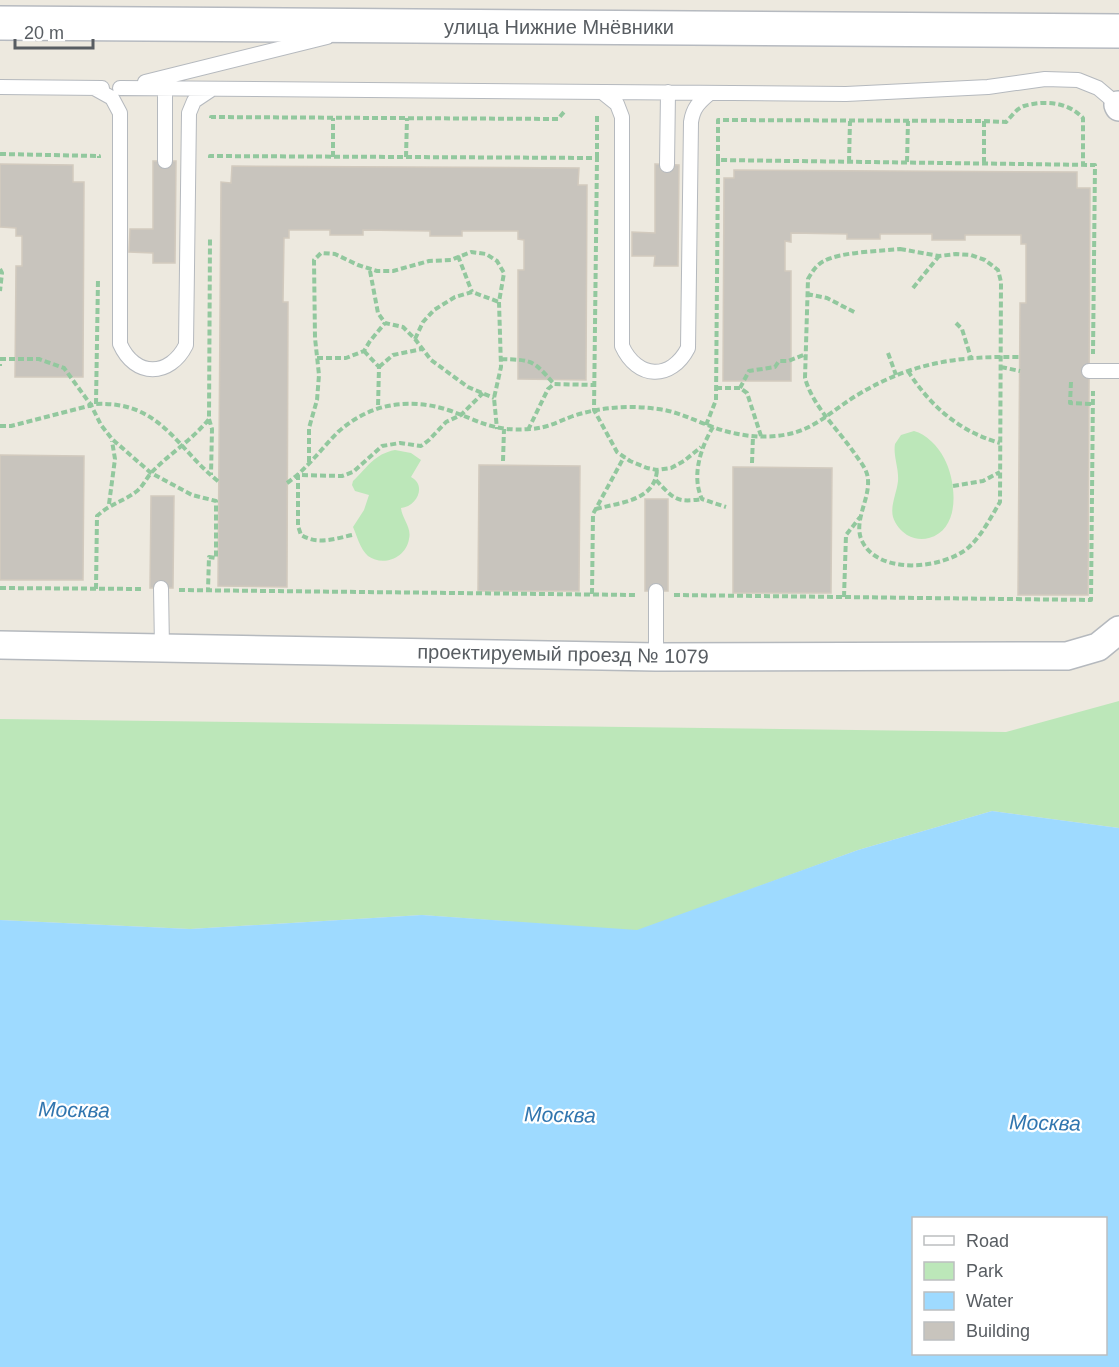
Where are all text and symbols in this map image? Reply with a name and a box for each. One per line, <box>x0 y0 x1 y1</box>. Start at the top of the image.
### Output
scale bar <box>15 12 93 50</box>
street label: улица Нижние Мнёвники <box>444 16 674 38</box>
text: 20 m <box>24 23 64 43</box>
street label: проектируемый проезд № 1079 <box>417 640 709 668</box>
water label: Москва <box>38 1097 110 1122</box>
water label: Москва <box>524 1102 596 1127</box>
water label: Москва <box>1009 1110 1081 1135</box>
legend <box>912 1217 1107 1355</box>
text: Road <box>966 1231 1009 1251</box>
text: Park <box>966 1261 1004 1281</box>
text: Water <box>966 1291 1013 1311</box>
text: Building <box>966 1321 1030 1341</box>

